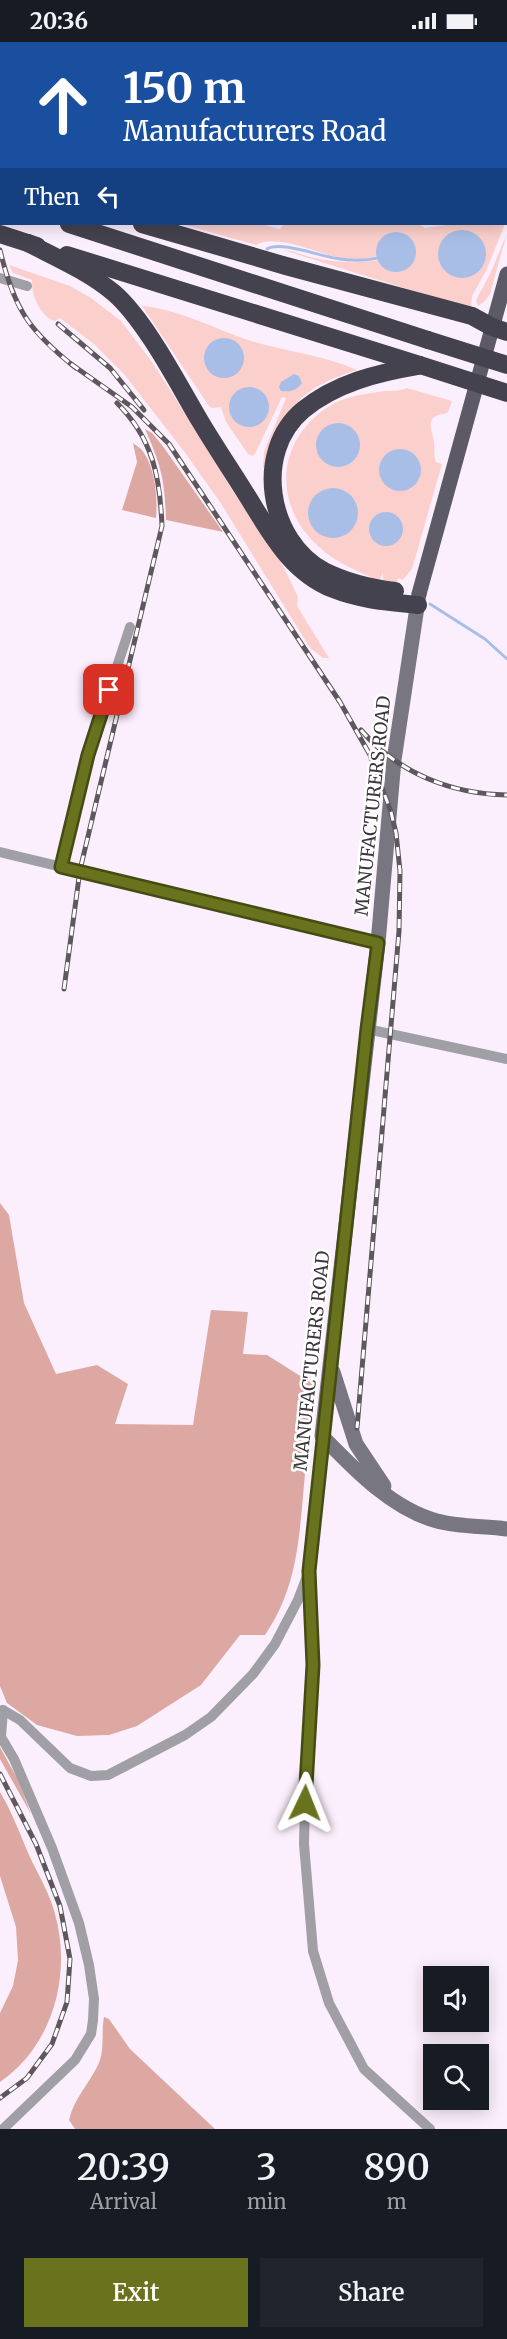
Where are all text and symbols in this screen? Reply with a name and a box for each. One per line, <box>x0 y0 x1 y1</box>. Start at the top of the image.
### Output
text: 20:36 <box>30 7 88 35</box>
text: 150 m <box>123 62 245 114</box>
icon: ahead <box>24 66 102 144</box>
text: Manufacturers Road <box>123 114 387 148</box>
icon: left <box>92 180 125 213</box>
text: Then <box>24 183 80 211</box>
pin <box>83 664 134 715</box>
icon: arrive <box>92 673 125 706</box>
street label: MANUFACTURERS ROAD <box>350 695 395 917</box>
street label: MANUFACTURERS ROAD <box>289 1250 334 1472</box>
position arrow <box>273 1771 337 1835</box>
map controls <box>423 1966 489 2110</box>
button: sound <box>423 1966 489 2032</box>
button: search <box>423 2044 489 2110</box>
text: 20:39 <box>77 2145 170 2190</box>
text: 3 <box>256 2145 277 2190</box>
text: 890 <box>363 2145 430 2190</box>
text: Arrival <box>90 2189 157 2214</box>
text: min <box>247 2189 286 2214</box>
text: m <box>387 2189 407 2214</box>
button: Exit <box>24 2258 248 2327</box>
button: Share <box>260 2258 483 2327</box>

